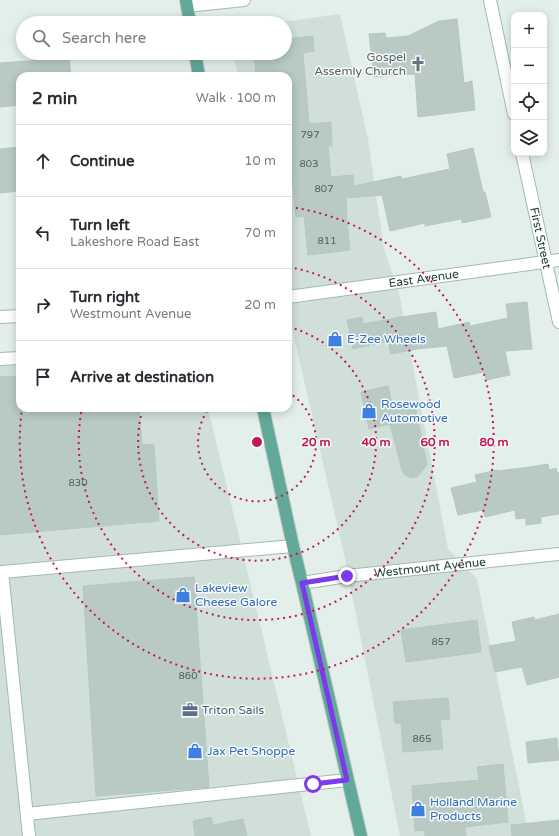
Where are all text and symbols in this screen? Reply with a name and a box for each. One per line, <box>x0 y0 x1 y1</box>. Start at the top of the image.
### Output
map controls <box>511 12 547 156</box>
button: + <box>511 12 547 48</box>
search box <box>16 16 292 60</box>
icon: search <box>30 27 52 49</box>
text: Search here <box>62 29 146 47</box>
button: − <box>511 48 547 84</box>
place label: Gospel Assemly Church <box>314 50 406 78</box>
church icon: Gospel Assemly Church <box>409 55 427 73</box>
button: locate <box>511 84 547 120</box>
text: 2 min <box>32 88 77 109</box>
text: Walk · 100 m <box>196 90 276 106</box>
button: layers <box>511 120 547 156</box>
house number: 797 <box>301 129 319 141</box>
icon: ahead <box>32 150 54 172</box>
text: Continue <box>70 152 134 170</box>
text: 10 m <box>244 153 276 169</box>
house number: 803 <box>300 158 318 170</box>
house number: 807 <box>315 183 333 195</box>
street label: First Street <box>527 206 554 270</box>
text: Turn left <box>70 216 130 234</box>
icon: left <box>32 222 54 244</box>
text: 70 m <box>244 225 276 241</box>
text: Lakeshore Road East <box>70 234 199 250</box>
house number: 811 <box>318 235 336 247</box>
street label: East Avenue <box>388 267 460 290</box>
text: Turn right <box>70 288 140 306</box>
icon: right <box>32 294 54 316</box>
text: 20 m <box>244 297 276 313</box>
text: Westmount Avenue <box>70 306 191 322</box>
shop icon: E-Zee Wheels <box>326 330 344 348</box>
place label: E-Zee Wheels <box>347 332 426 346</box>
icon: arrive <box>32 366 54 388</box>
text: Arrive at destination <box>70 368 214 386</box>
place label: Rosewood Automotive <box>381 397 448 425</box>
shop icon: Rosewood Automotive <box>360 402 378 420</box>
centre of rings <box>250 435 264 449</box>
text: 20 m <box>301 435 331 449</box>
text: 40 m <box>361 435 391 449</box>
text: 60 m <box>420 435 450 449</box>
text: 80 m <box>479 435 509 449</box>
house number: 830 <box>69 477 87 489</box>
street label: Westmount Avenue <box>373 555 487 580</box>
route end <box>338 567 356 585</box>
place label: Lakeview Cheese Galore <box>195 581 277 609</box>
shop icon: Lakeview Cheese Galore <box>174 586 192 604</box>
house number: 857 <box>432 636 450 648</box>
house number: 860 <box>179 670 197 682</box>
office icon: Triton Sails <box>181 701 199 719</box>
place label: Triton Sails <box>202 703 265 717</box>
house number: 865 <box>413 733 431 745</box>
shop icon: Jax Pet Shoppe <box>186 742 204 760</box>
place label: Jax Pet Shoppe <box>207 744 295 758</box>
route start <box>304 775 322 793</box>
place label: Holland Marine Products <box>430 795 517 823</box>
shop icon: Holland Marine Products <box>409 800 427 818</box>

